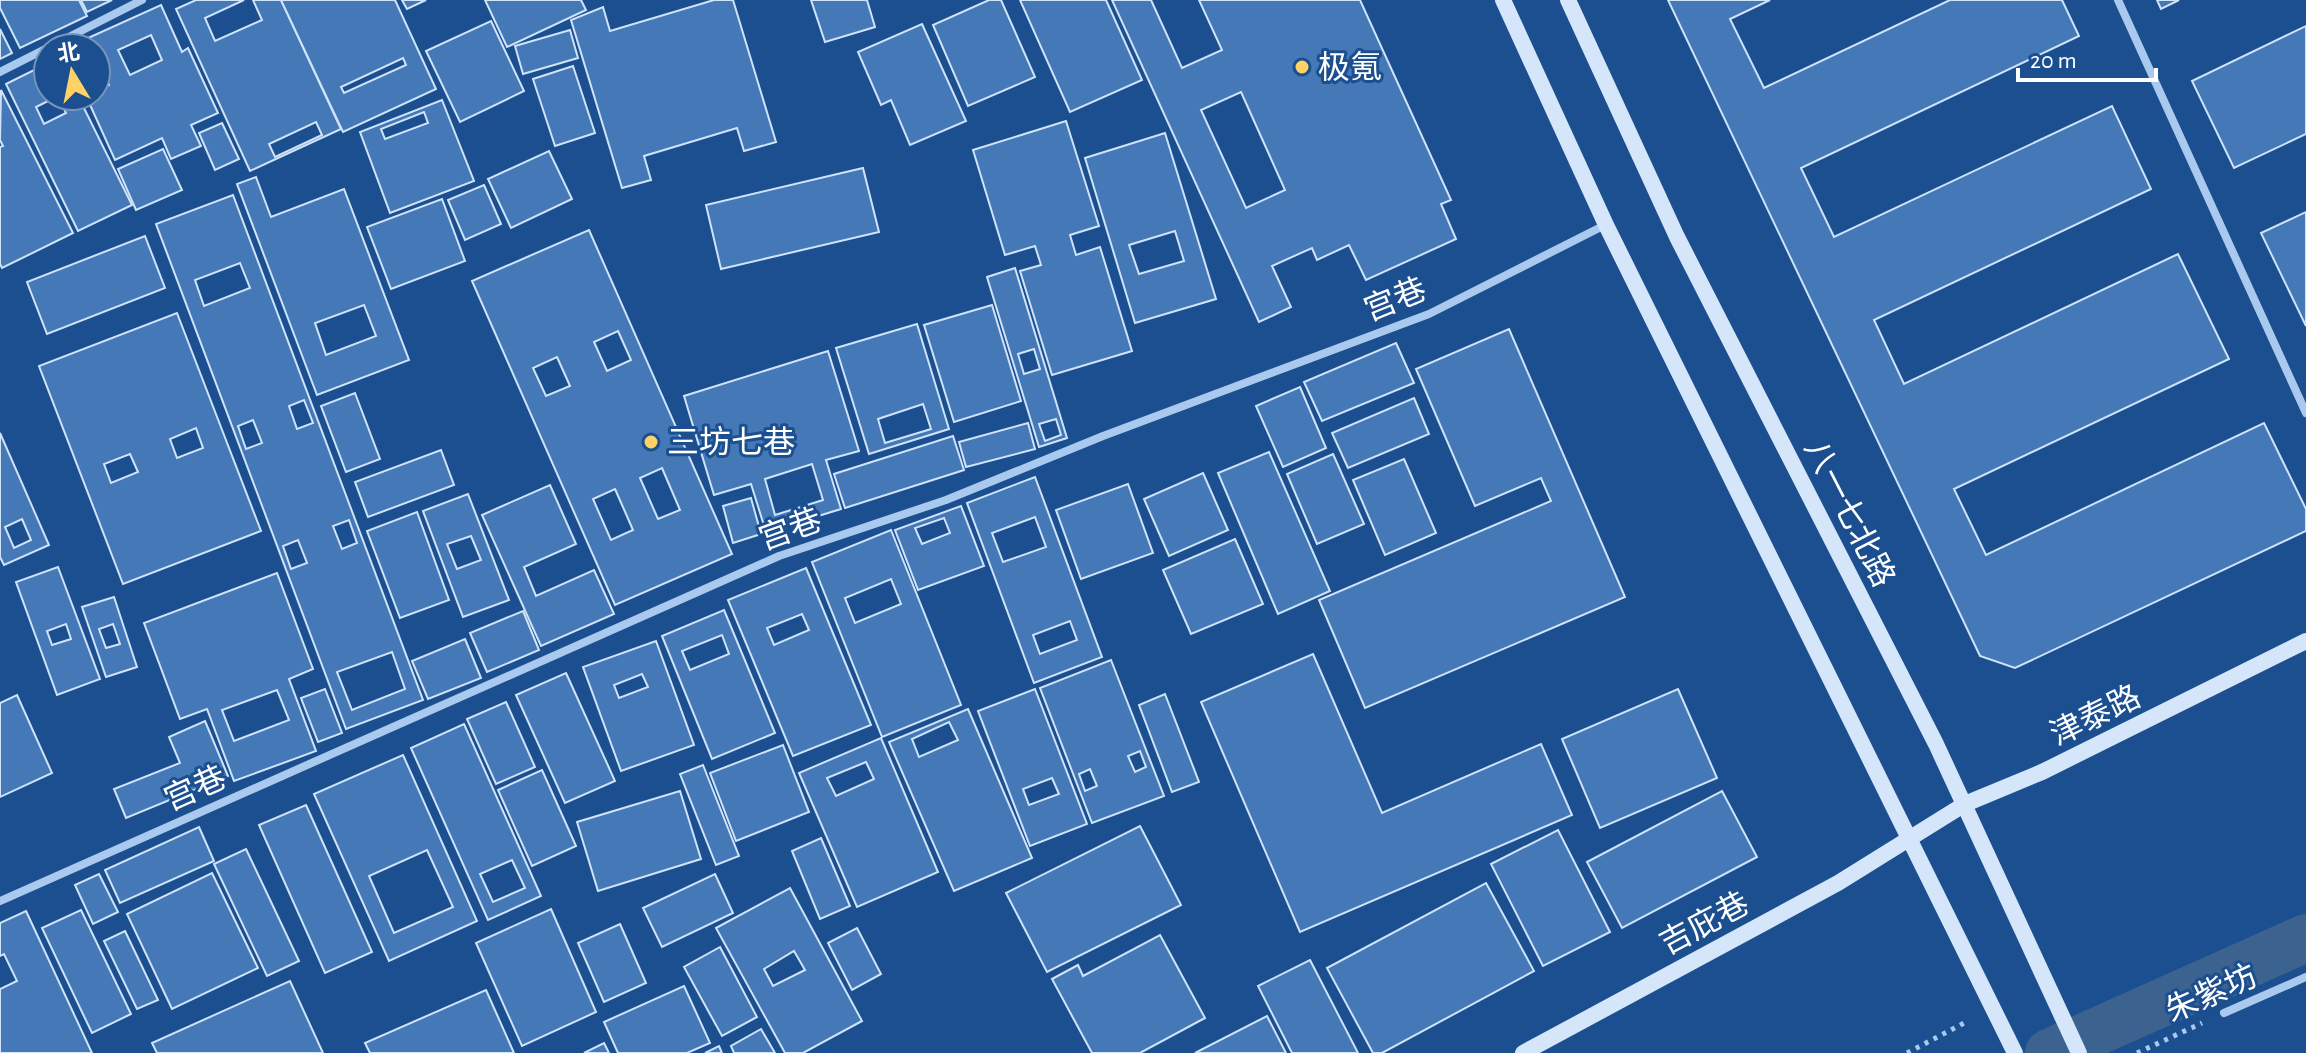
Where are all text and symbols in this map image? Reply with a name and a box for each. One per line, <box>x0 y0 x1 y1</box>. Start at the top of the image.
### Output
north arrow <box>32 32 112 112</box>
scale bar <box>2018 32 2156 82</box>
text: 北 <box>56 40 81 66</box>
text: 20 m <box>2030 49 2077 73</box>
place label: 极氪 <box>1318 50 1382 84</box>
marker: 极氪 <box>1293 58 1311 76</box>
street label: 宫巷 <box>1359 271 1431 327</box>
place label: 三坊七巷 <box>667 425 795 459</box>
marker: 三坊七巷 <box>642 433 660 451</box>
street label: 八一七北路 <box>1799 434 1901 592</box>
street label: 宫巷 <box>754 502 826 556</box>
street label: 津泰路 <box>2044 679 2146 751</box>
street label: 宫巷 <box>159 759 231 817</box>
street label: 吉庇巷 <box>1654 886 1754 961</box>
street label: 朱紫坊 <box>2160 958 2262 1028</box>

